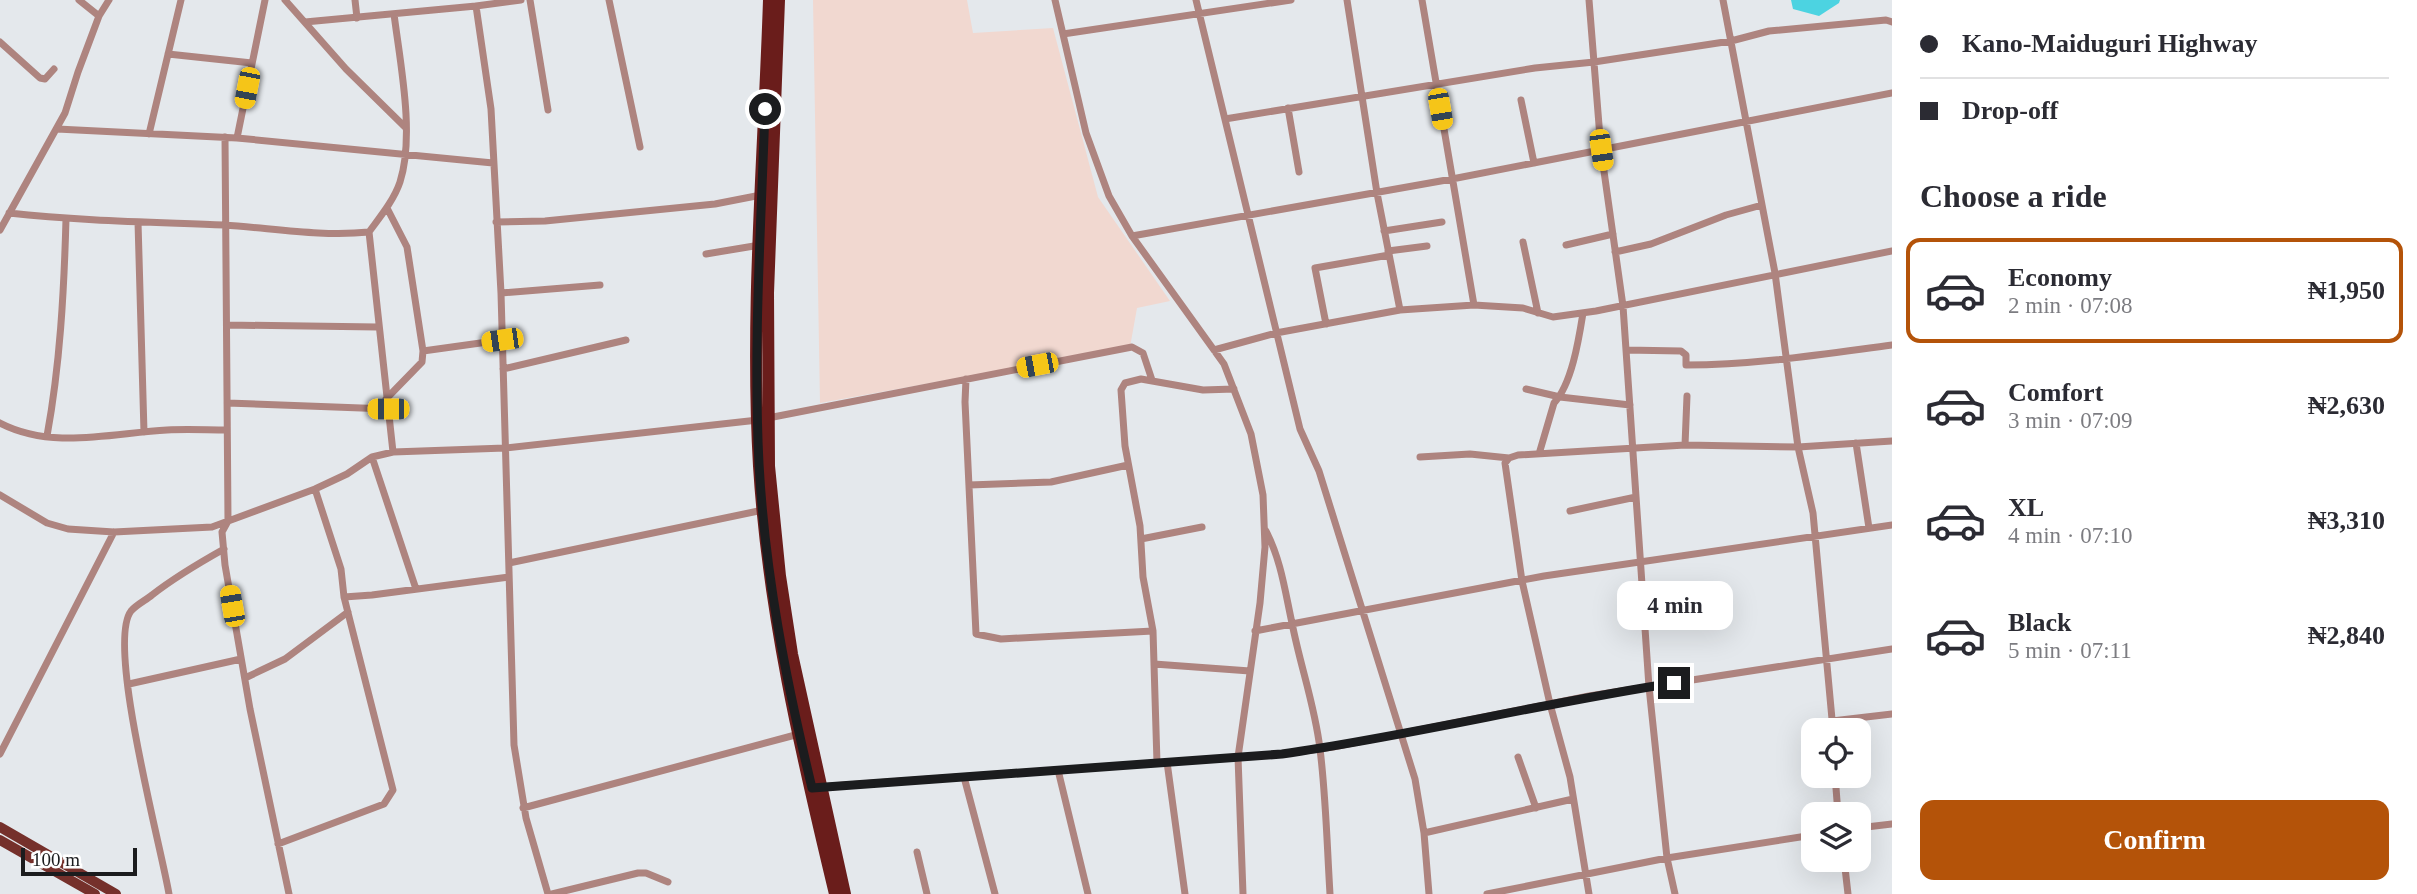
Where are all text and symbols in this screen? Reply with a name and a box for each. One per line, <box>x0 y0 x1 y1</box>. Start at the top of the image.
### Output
text: Kano-Maiduguri Highway <box>1962 29 2257 58</box>
car <box>233 65 262 111</box>
car <box>1427 86 1454 132</box>
route start <box>749 93 781 125</box>
text: Drop-off <box>1962 96 2058 125</box>
car <box>1588 128 1615 172</box>
text: Choose a ride <box>1920 178 2107 214</box>
icon: car <box>1924 259 1987 322</box>
text: Economy <box>2008 263 2112 292</box>
text: ₦1,950 <box>2308 276 2385 305</box>
text: 2 min · 07:08 <box>2008 293 2133 318</box>
car <box>480 327 525 353</box>
car <box>1015 351 1060 379</box>
icon: car <box>1924 374 1987 437</box>
text: Comfort <box>2008 378 2103 407</box>
text: ₦2,630 <box>2308 391 2385 420</box>
car <box>368 399 410 420</box>
text: 3 min · 07:09 <box>2008 408 2133 433</box>
icon: car <box>1924 489 1987 552</box>
text: XL <box>2008 493 2044 522</box>
text: ₦3,310 <box>2308 506 2385 535</box>
text: 4 min · 07:10 <box>2008 523 2133 548</box>
callout: 4 min <box>1616 582 1732 630</box>
car <box>219 583 246 629</box>
text: 4 min <box>1647 593 1703 618</box>
icon: car <box>1924 604 1987 667</box>
text: Black <box>2008 608 2072 637</box>
text: ₦2,840 <box>2308 621 2385 650</box>
text: 5 min · 07:11 <box>2008 638 2132 663</box>
route end <box>1658 667 1690 699</box>
map controls <box>1801 718 1871 872</box>
button: locate <box>1801 718 1871 788</box>
button: Confirm <box>1920 800 2389 880</box>
button: layers <box>1801 802 1871 872</box>
scale bar <box>21 845 136 877</box>
text: 100 m <box>32 849 80 870</box>

